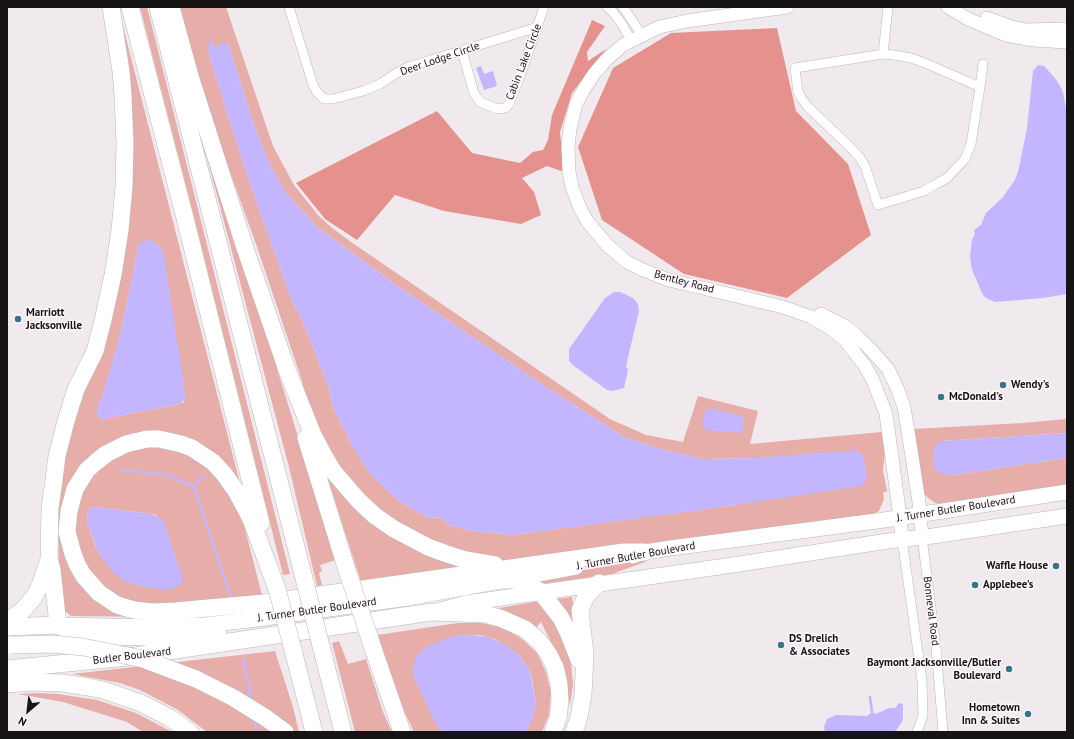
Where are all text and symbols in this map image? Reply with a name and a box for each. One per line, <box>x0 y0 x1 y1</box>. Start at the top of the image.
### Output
street label: Cabin Lake Circle <box>503 22 545 102</box>
street label: Deer Lodge Circle <box>399 39 481 79</box>
street label: Bentley Road <box>653 268 715 296</box>
place label: Marriott Jacksonville <box>26 306 82 332</box>
marker: Marriott Jacksonville <box>13 314 23 324</box>
place label: Wendy's <box>1011 378 1049 392</box>
marker: Wendy's <box>998 380 1008 390</box>
place label: McDonald's <box>949 390 1003 404</box>
marker: McDonald's <box>936 392 946 402</box>
street label: J. Turner Butler Boulevard <box>896 493 1016 525</box>
street label: J. Turner Butler Boulevard <box>576 539 696 573</box>
place label: Waffle House <box>986 559 1048 573</box>
marker: Waffle House <box>1051 561 1061 571</box>
street label: Bonneval Road <box>920 576 942 646</box>
place label: Applebee's <box>983 578 1033 592</box>
marker: Applebee's <box>970 580 980 590</box>
street label: J. Turner Butler Boulevard <box>257 595 377 625</box>
place label: DS Drelich & Associates <box>789 632 850 658</box>
marker: DS Drelich & Associates <box>776 640 786 650</box>
street label: Butler Boulevard <box>92 645 172 667</box>
place label: Baymont Jacksonville/Butler Boulevard <box>867 656 1001 682</box>
marker: Baymont Jacksonville/Butler Boulevard <box>1004 664 1014 674</box>
north arrow <box>8 691 48 731</box>
place label: Hometown Inn & Suites <box>962 701 1020 727</box>
marker: Hometown Inn & Suites <box>1023 709 1033 719</box>
text: N <box>16 714 29 729</box>

